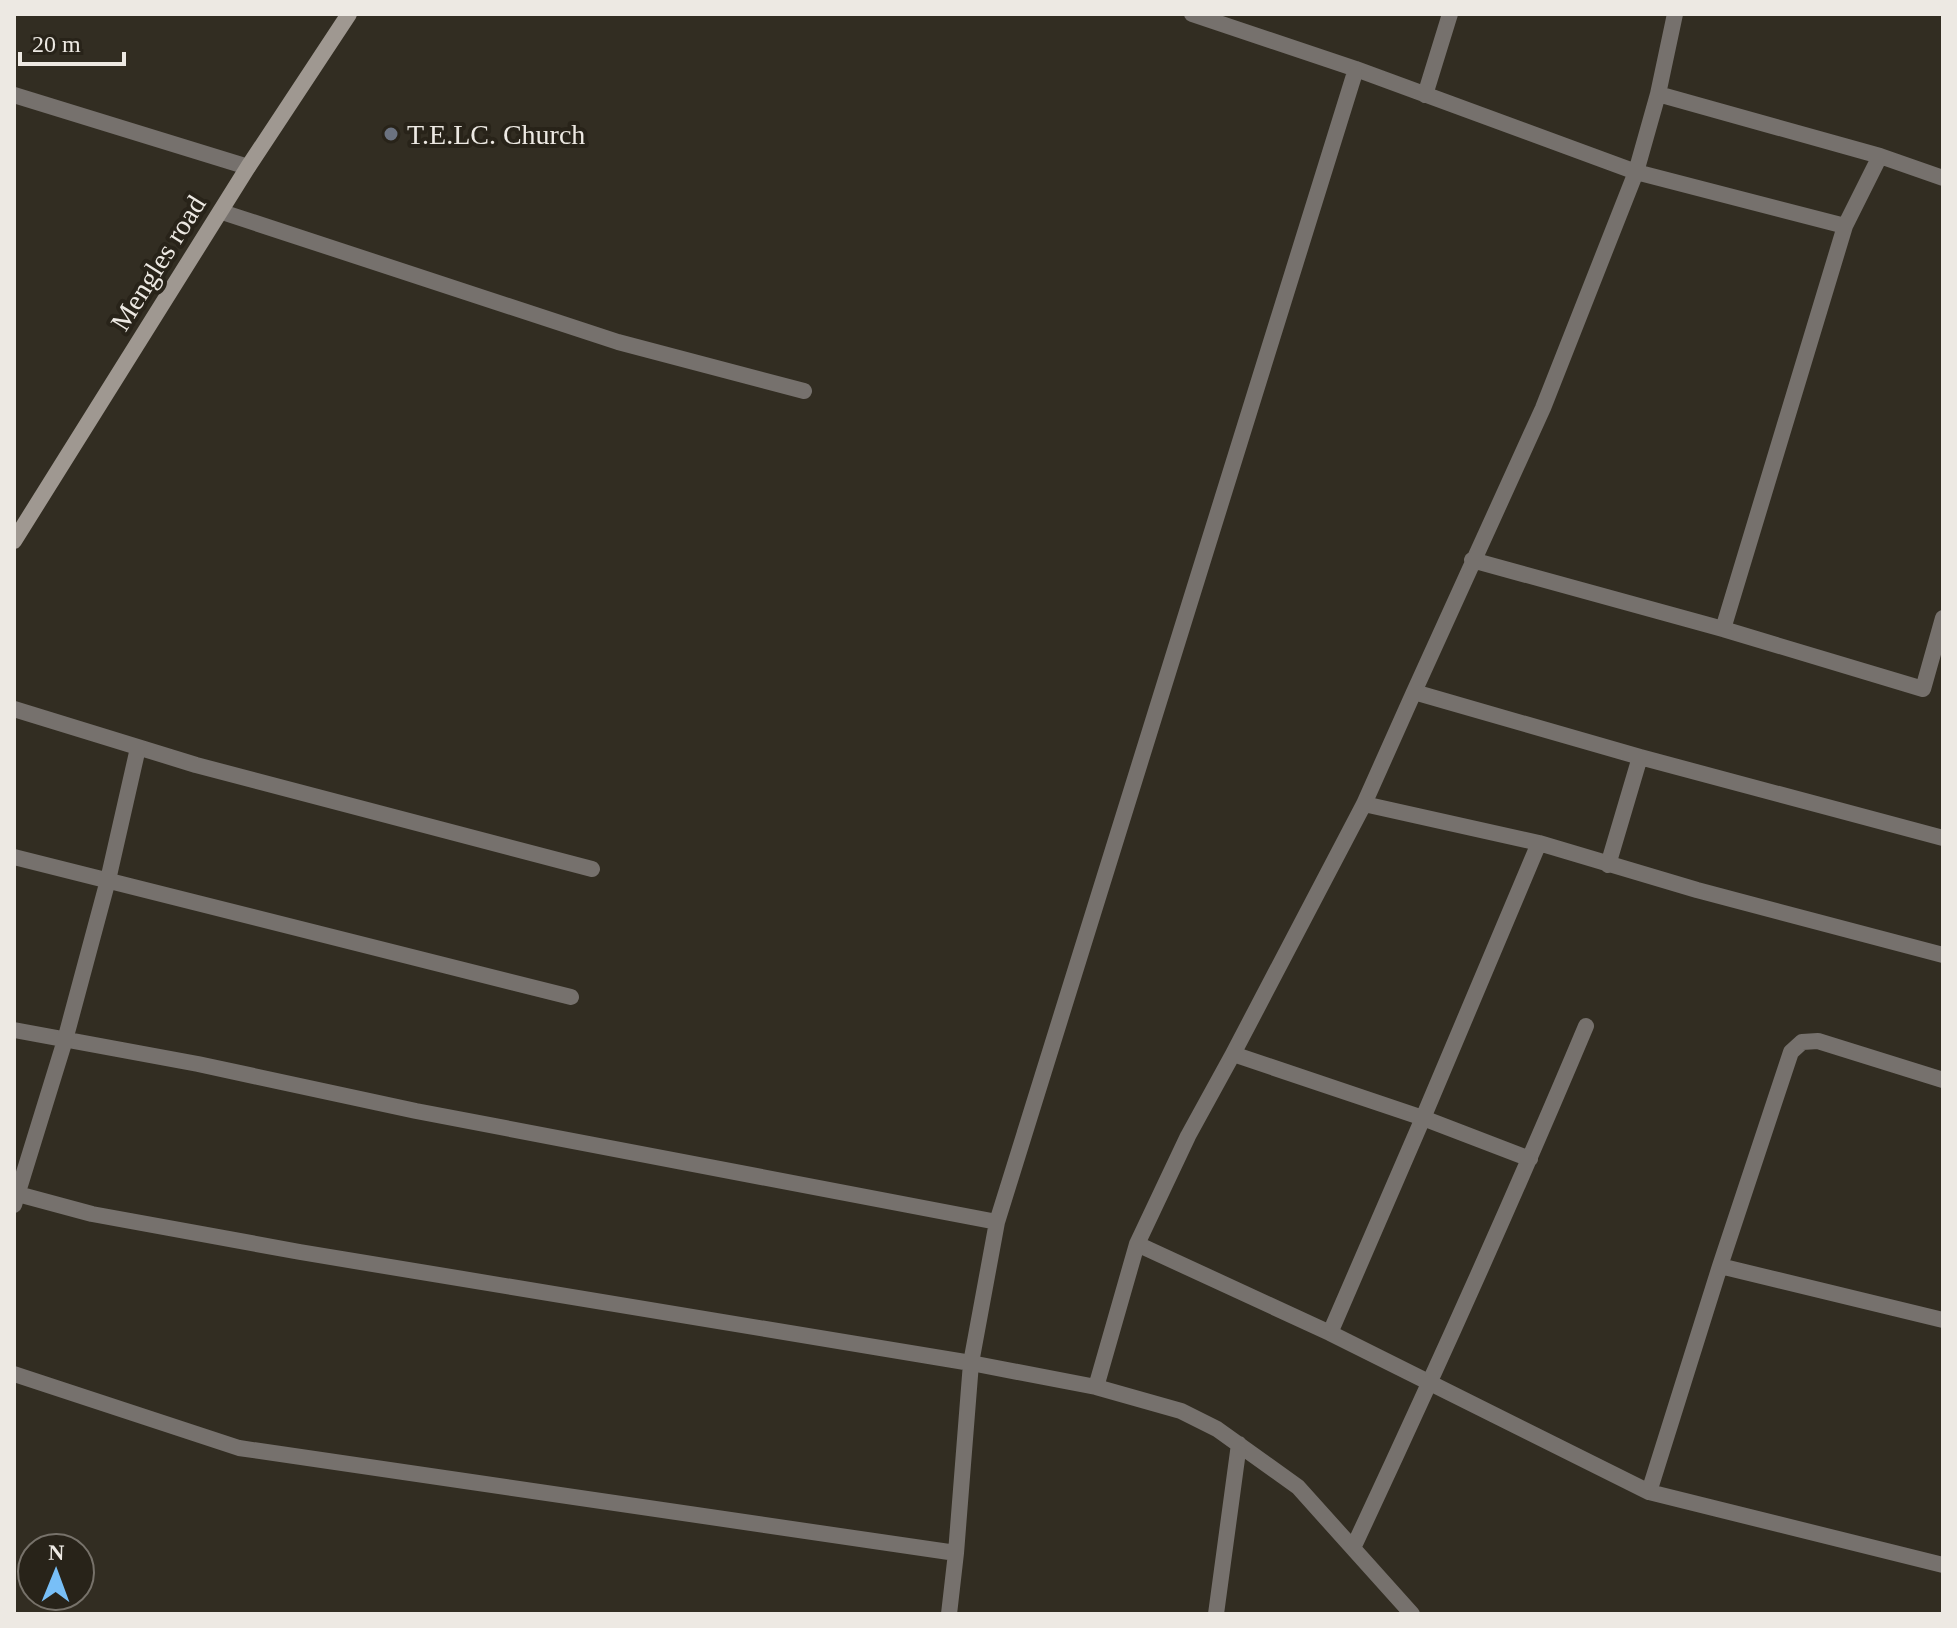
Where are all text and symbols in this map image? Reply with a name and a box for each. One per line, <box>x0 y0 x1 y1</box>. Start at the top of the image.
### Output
scale bar <box>20 16 124 66</box>
text: 20 m <box>32 31 81 57</box>
place label: T.E.LC. Church <box>407 119 585 150</box>
marker: T.E.LC. Church <box>382 125 400 143</box>
street label: Mengles road <box>104 190 212 336</box>
north arrow <box>16 1532 96 1612</box>
text: N <box>48 1540 65 1565</box>

